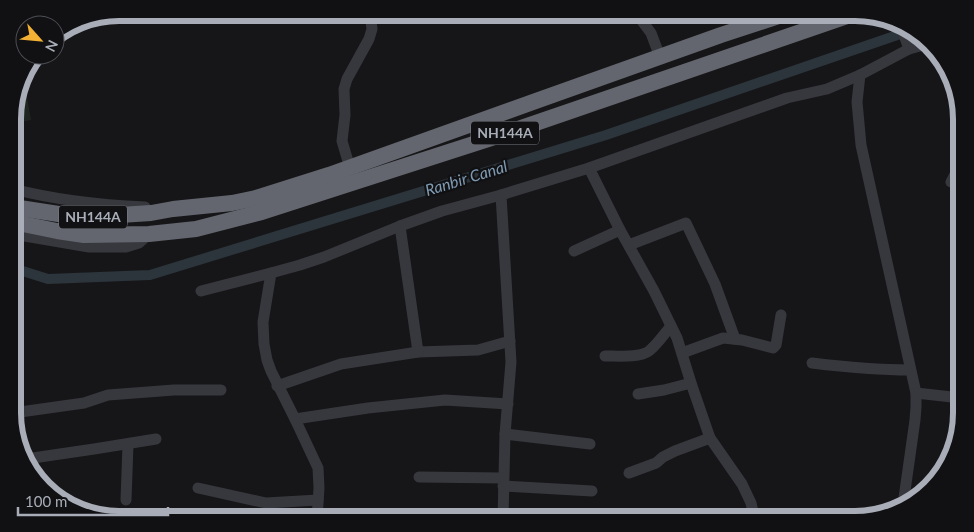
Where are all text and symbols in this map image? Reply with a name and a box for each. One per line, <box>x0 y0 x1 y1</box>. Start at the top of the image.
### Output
north arrow <box>15 15 65 65</box>
text: N <box>42 37 62 55</box>
road number: NH144A <box>471 122 539 144</box>
water label: Ranbir Canal <box>422 156 510 199</box>
road number: NH144A <box>59 206 127 228</box>
scale bar <box>18 484 168 516</box>
text: 100 m <box>25 492 67 510</box>

